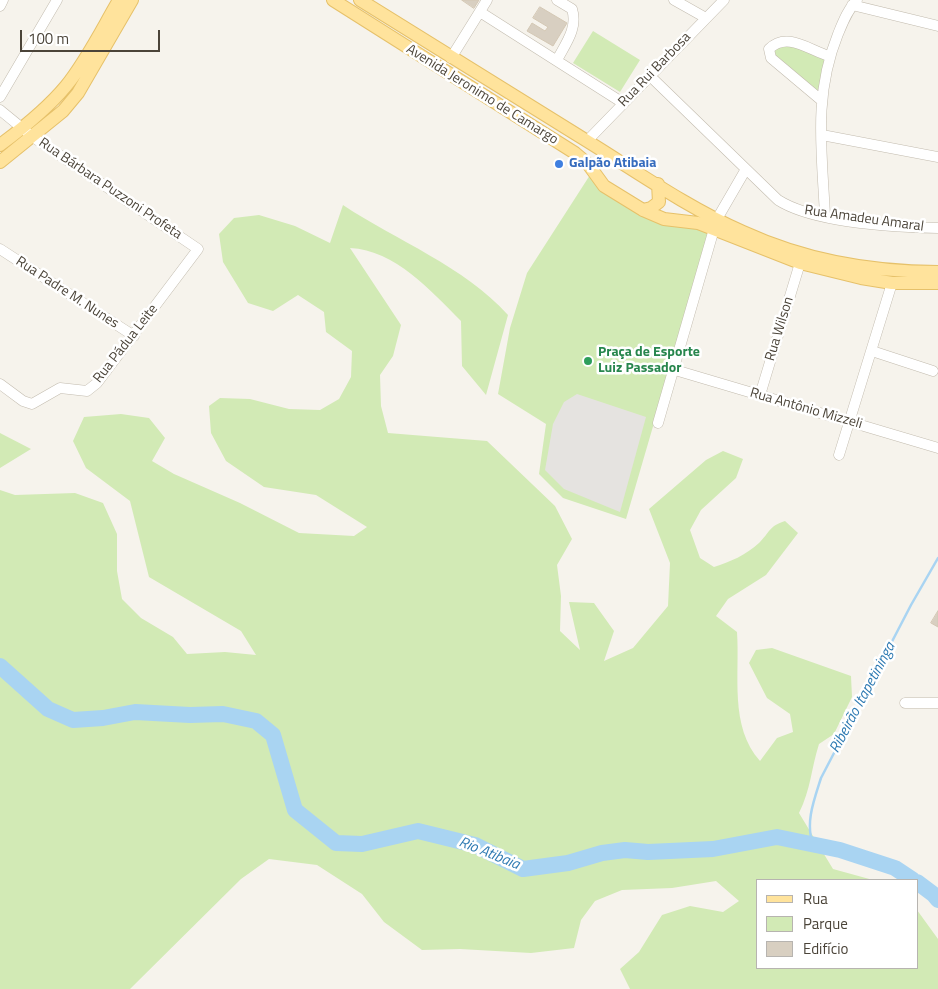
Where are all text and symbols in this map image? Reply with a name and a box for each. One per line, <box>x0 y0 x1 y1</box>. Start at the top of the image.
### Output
scale bar <box>22 20 162 52</box>
text: 100 m <box>28 27 69 50</box>
street label: Rua Rui Barbosa <box>615 29 695 111</box>
street label: Avenida Jeronimo de Camargo <box>403 41 561 149</box>
street label: Rua Bárbara Puzzoni Profeta <box>35 135 185 243</box>
place label: Galpão Atibaia <box>569 156 656 172</box>
marker: Galpão Atibaia <box>553 158 565 170</box>
street label: Rua Amadeu Amaral <box>803 202 925 236</box>
street label: Rua Padre M. Nunes <box>12 253 122 333</box>
street label: Rua Wilson <box>762 295 798 363</box>
street label: Rua Pádua Leite <box>90 301 162 387</box>
place label: Praça de Esporte Luiz Passador <box>598 345 700 378</box>
marker: Praça de Esporte Luiz Passador <box>582 355 594 367</box>
street label: Rua Antônio Mizzeli <box>748 385 864 433</box>
water label: Ribeirão Itapetininga <box>826 640 900 756</box>
water label: Rio Atibaia <box>456 834 522 874</box>
legend <box>756 879 918 969</box>
text: Rua <box>803 887 828 910</box>
text: Parque <box>803 912 848 935</box>
text: Edifício <box>803 937 848 960</box>

